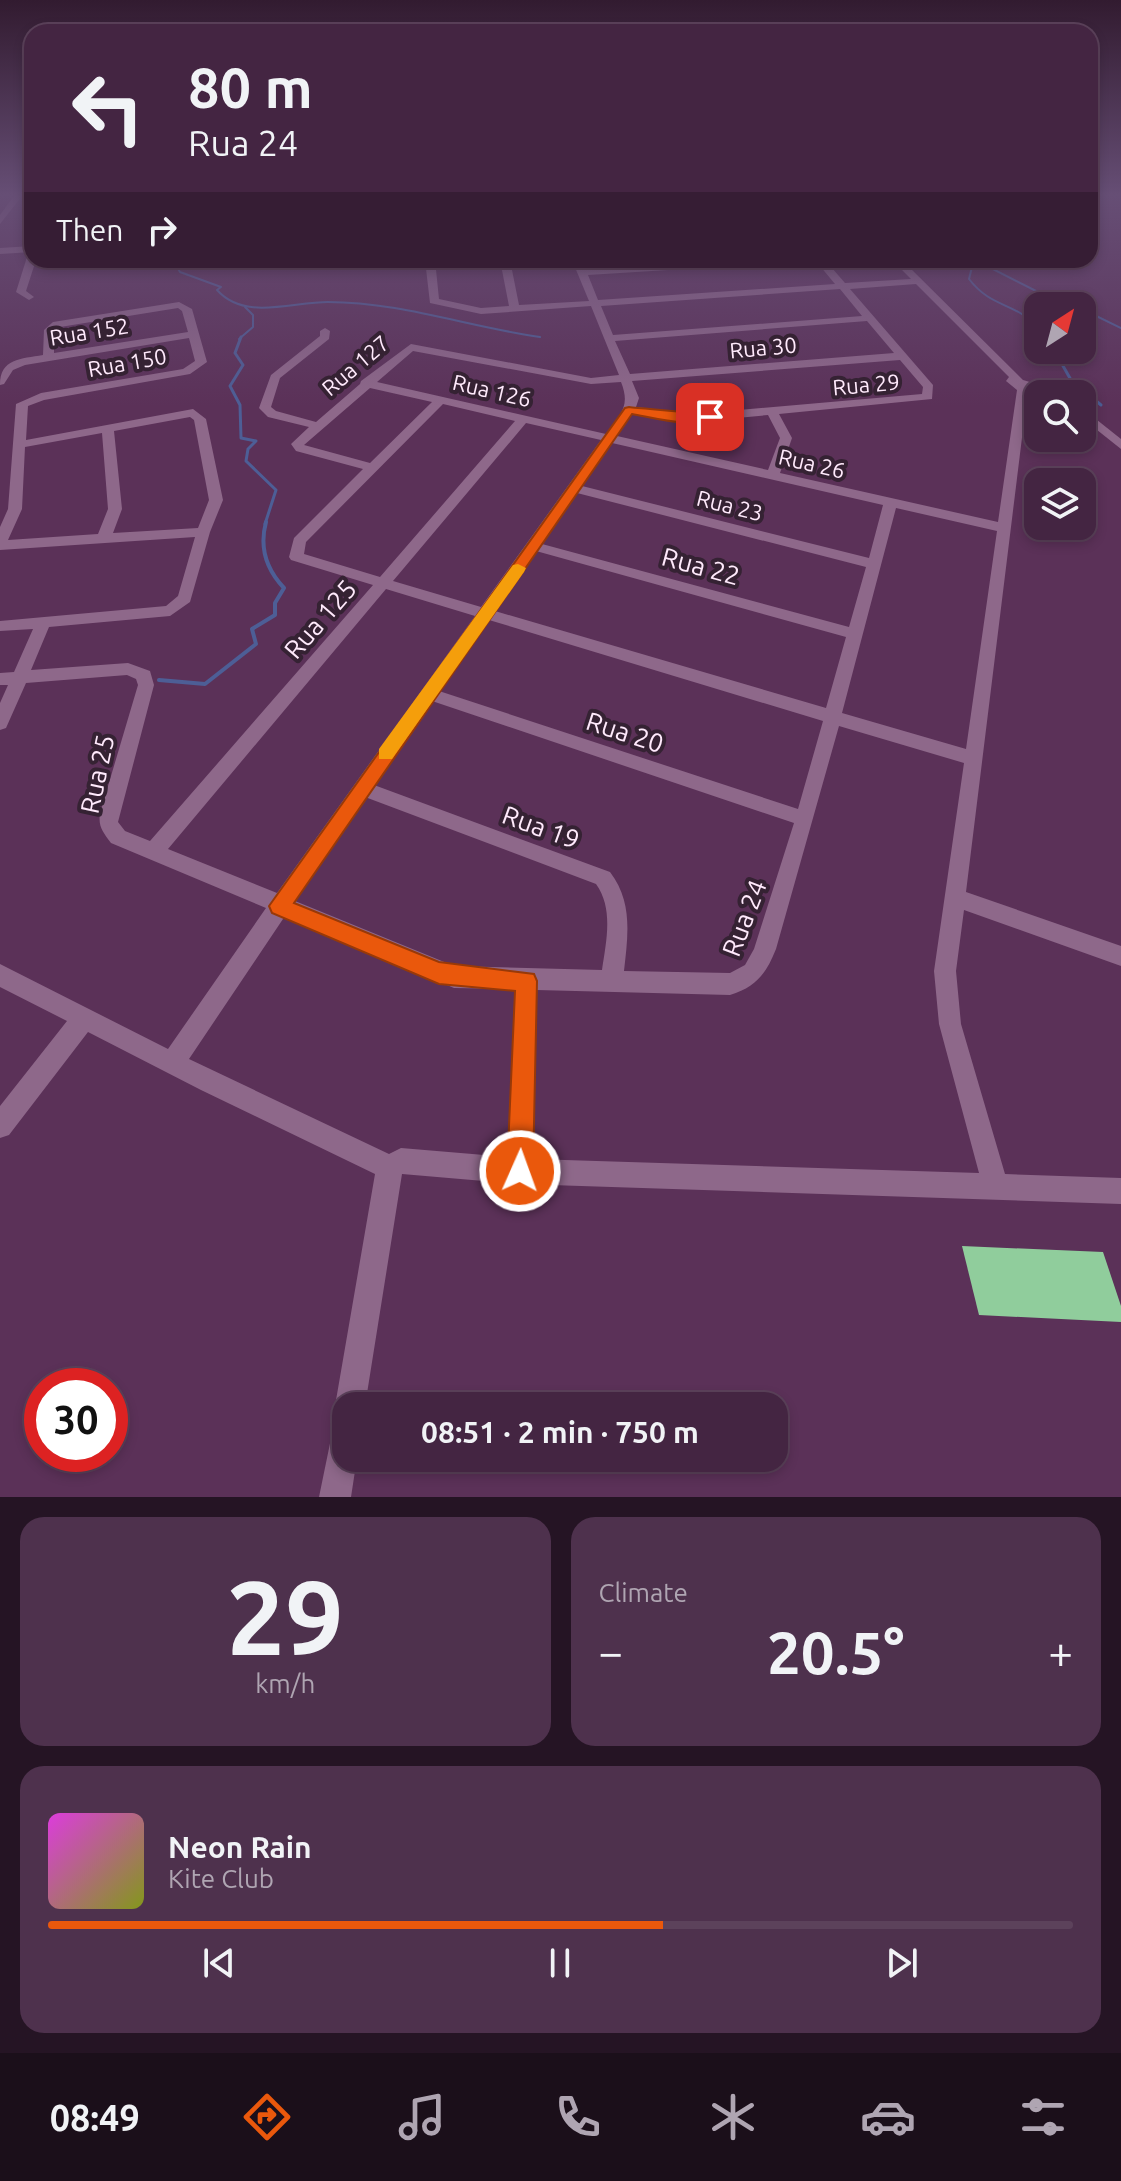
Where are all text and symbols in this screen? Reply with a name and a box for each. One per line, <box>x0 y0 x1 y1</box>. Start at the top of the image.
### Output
icon: left <box>56 56 160 160</box>
text: 80 m <box>188 56 313 119</box>
text: Rua 24 <box>188 122 298 163</box>
icon: right <box>140 208 184 252</box>
text: Then <box>56 213 124 247</box>
north arrow <box>1024 292 1096 364</box>
map controls <box>1024 292 1096 540</box>
street label: Rua 152 <box>48 312 130 350</box>
street label: Rua 127 <box>316 330 394 400</box>
street label: Rua 30 <box>728 332 798 362</box>
street label: Rua 150 <box>86 343 168 381</box>
street label: Rua 126 <box>450 369 534 411</box>
street label: Rua 29 <box>831 369 901 399</box>
button: search <box>1024 380 1096 452</box>
pin <box>676 383 744 451</box>
icon: arrive <box>688 395 732 439</box>
street label: Rua 26 <box>776 443 848 483</box>
button: layers <box>1024 468 1096 540</box>
street label: Rua 23 <box>694 485 766 525</box>
street label: Rua 22 <box>659 542 743 590</box>
street label: Rua 125 <box>278 574 362 664</box>
street label: Rua 20 <box>583 706 667 758</box>
street label: Rua 25 <box>75 732 119 816</box>
street label: Rua 19 <box>499 800 583 854</box>
street label: Rua 24 <box>716 876 772 960</box>
position arrow <box>478 1129 562 1213</box>
speed limit sign: 30 <box>24 1368 128 1472</box>
text: 08:51 · 2 min · 750 m <box>421 1415 699 1449</box>
text: 29 <box>227 1558 344 1675</box>
text: Climate <box>599 1578 688 1607</box>
text: 20.5° <box>767 1618 904 1685</box>
text: − <box>599 1627 623 1676</box>
text: + <box>1048 1627 1073 1676</box>
text: km/h <box>255 1669 315 1698</box>
text: Neon Rain <box>168 1830 312 1864</box>
text: Kite Club <box>168 1864 274 1893</box>
icon: previous <box>197 1941 241 1985</box>
icon: pause <box>538 1941 582 1985</box>
icon: next <box>880 1941 924 1985</box>
icon: directions <box>239 2089 295 2145</box>
icon: music <box>394 2089 450 2145</box>
icon: phone <box>550 2089 606 2145</box>
icon: climate <box>705 2089 761 2145</box>
icon: car <box>860 2089 916 2145</box>
icon: filters <box>1015 2089 1071 2145</box>
text: 08:49 <box>50 2097 140 2138</box>

